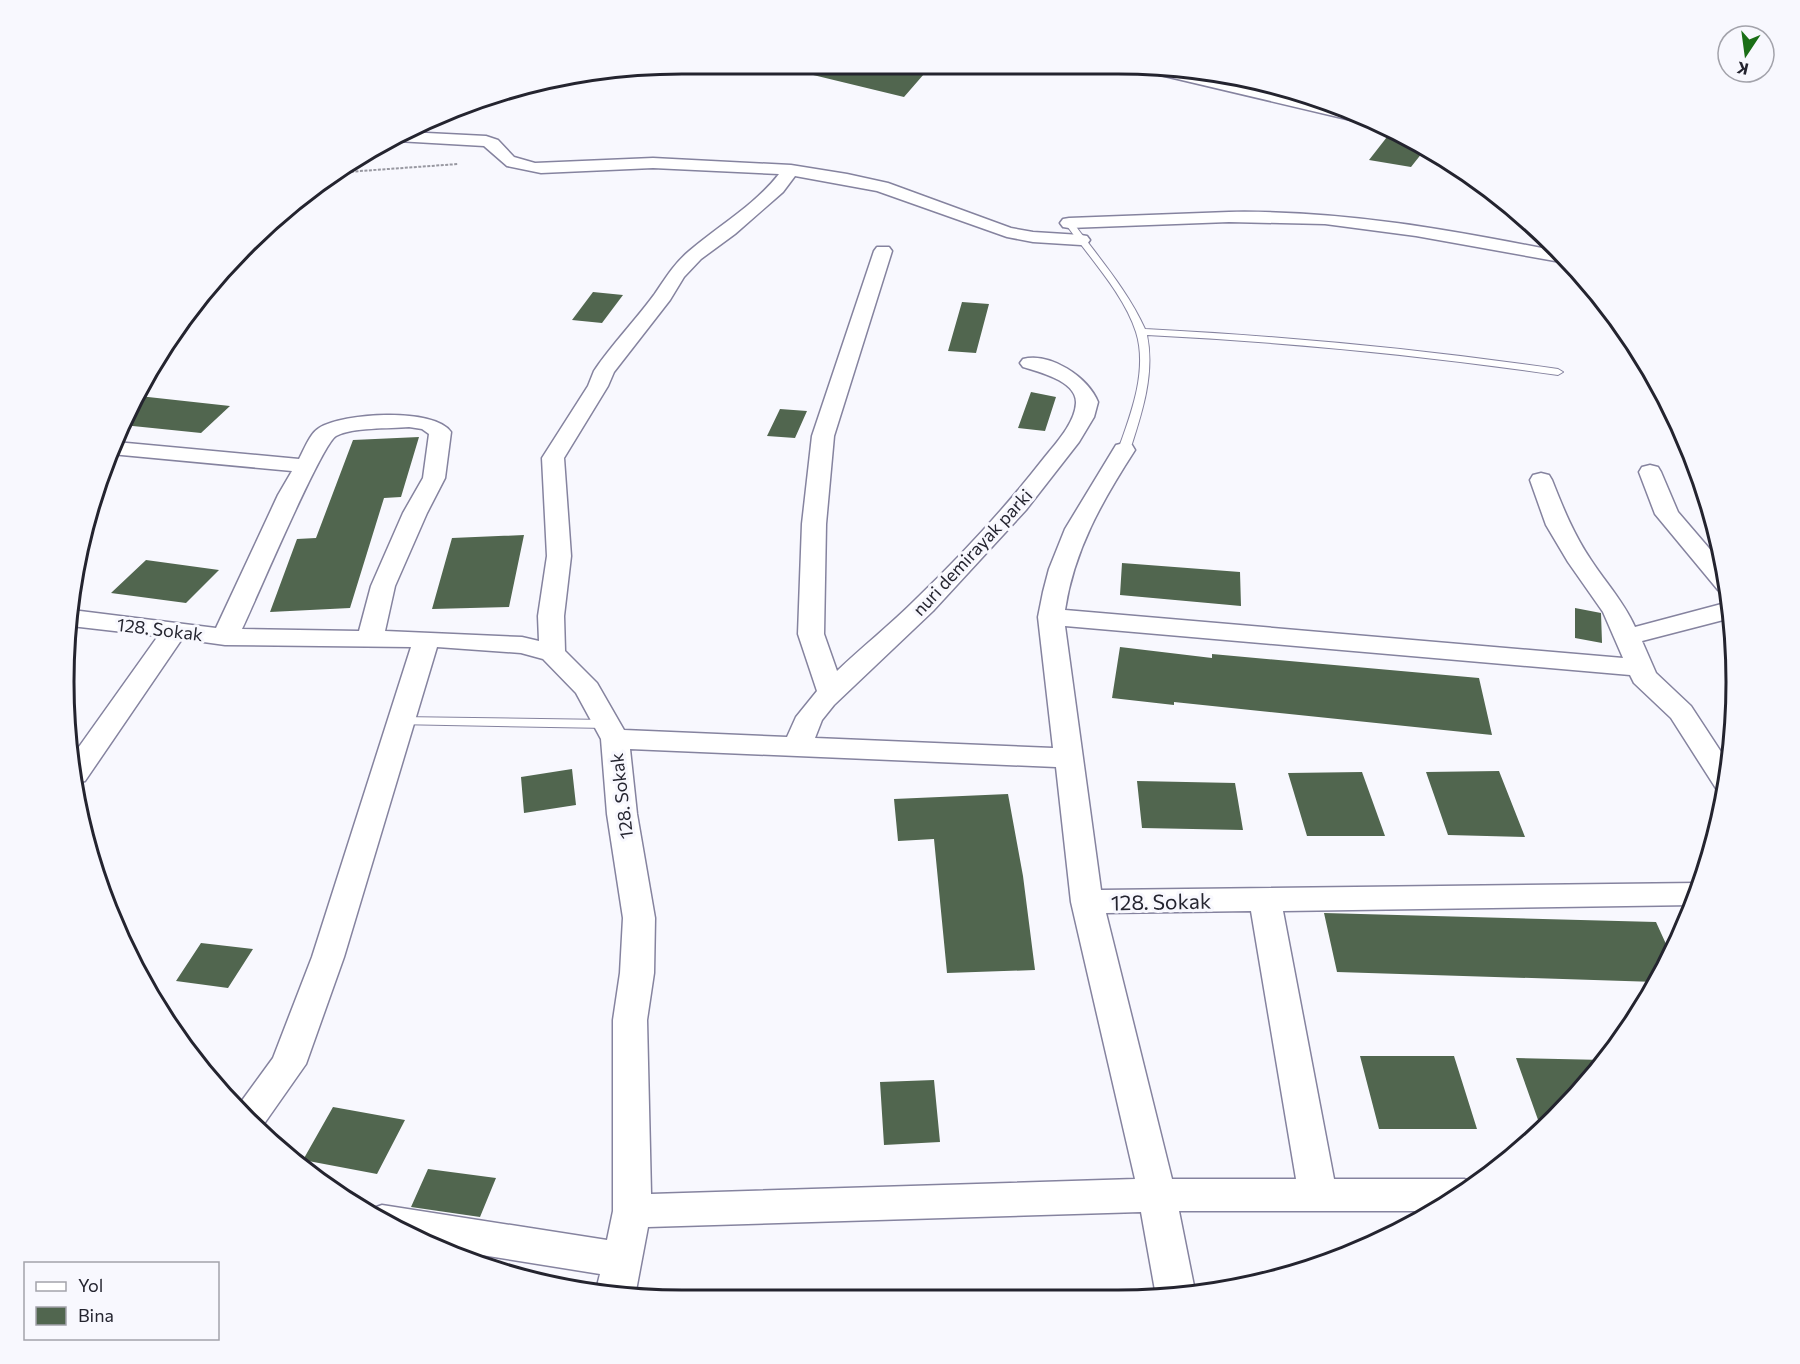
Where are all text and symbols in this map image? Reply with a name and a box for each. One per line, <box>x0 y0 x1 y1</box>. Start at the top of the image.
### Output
north arrow <box>1716 24 1776 84</box>
text: K <box>1735 59 1750 80</box>
street label: nuri demirayak parki <box>908 484 1036 620</box>
street label: 128. Sokak <box>116 613 204 645</box>
street label: 128. Sokak <box>605 752 637 840</box>
street label: 128. Sokak <box>1111 888 1211 914</box>
legend <box>24 1262 219 1340</box>
text: Yol <box>78 1274 103 1296</box>
text: Bina <box>78 1304 114 1326</box>

